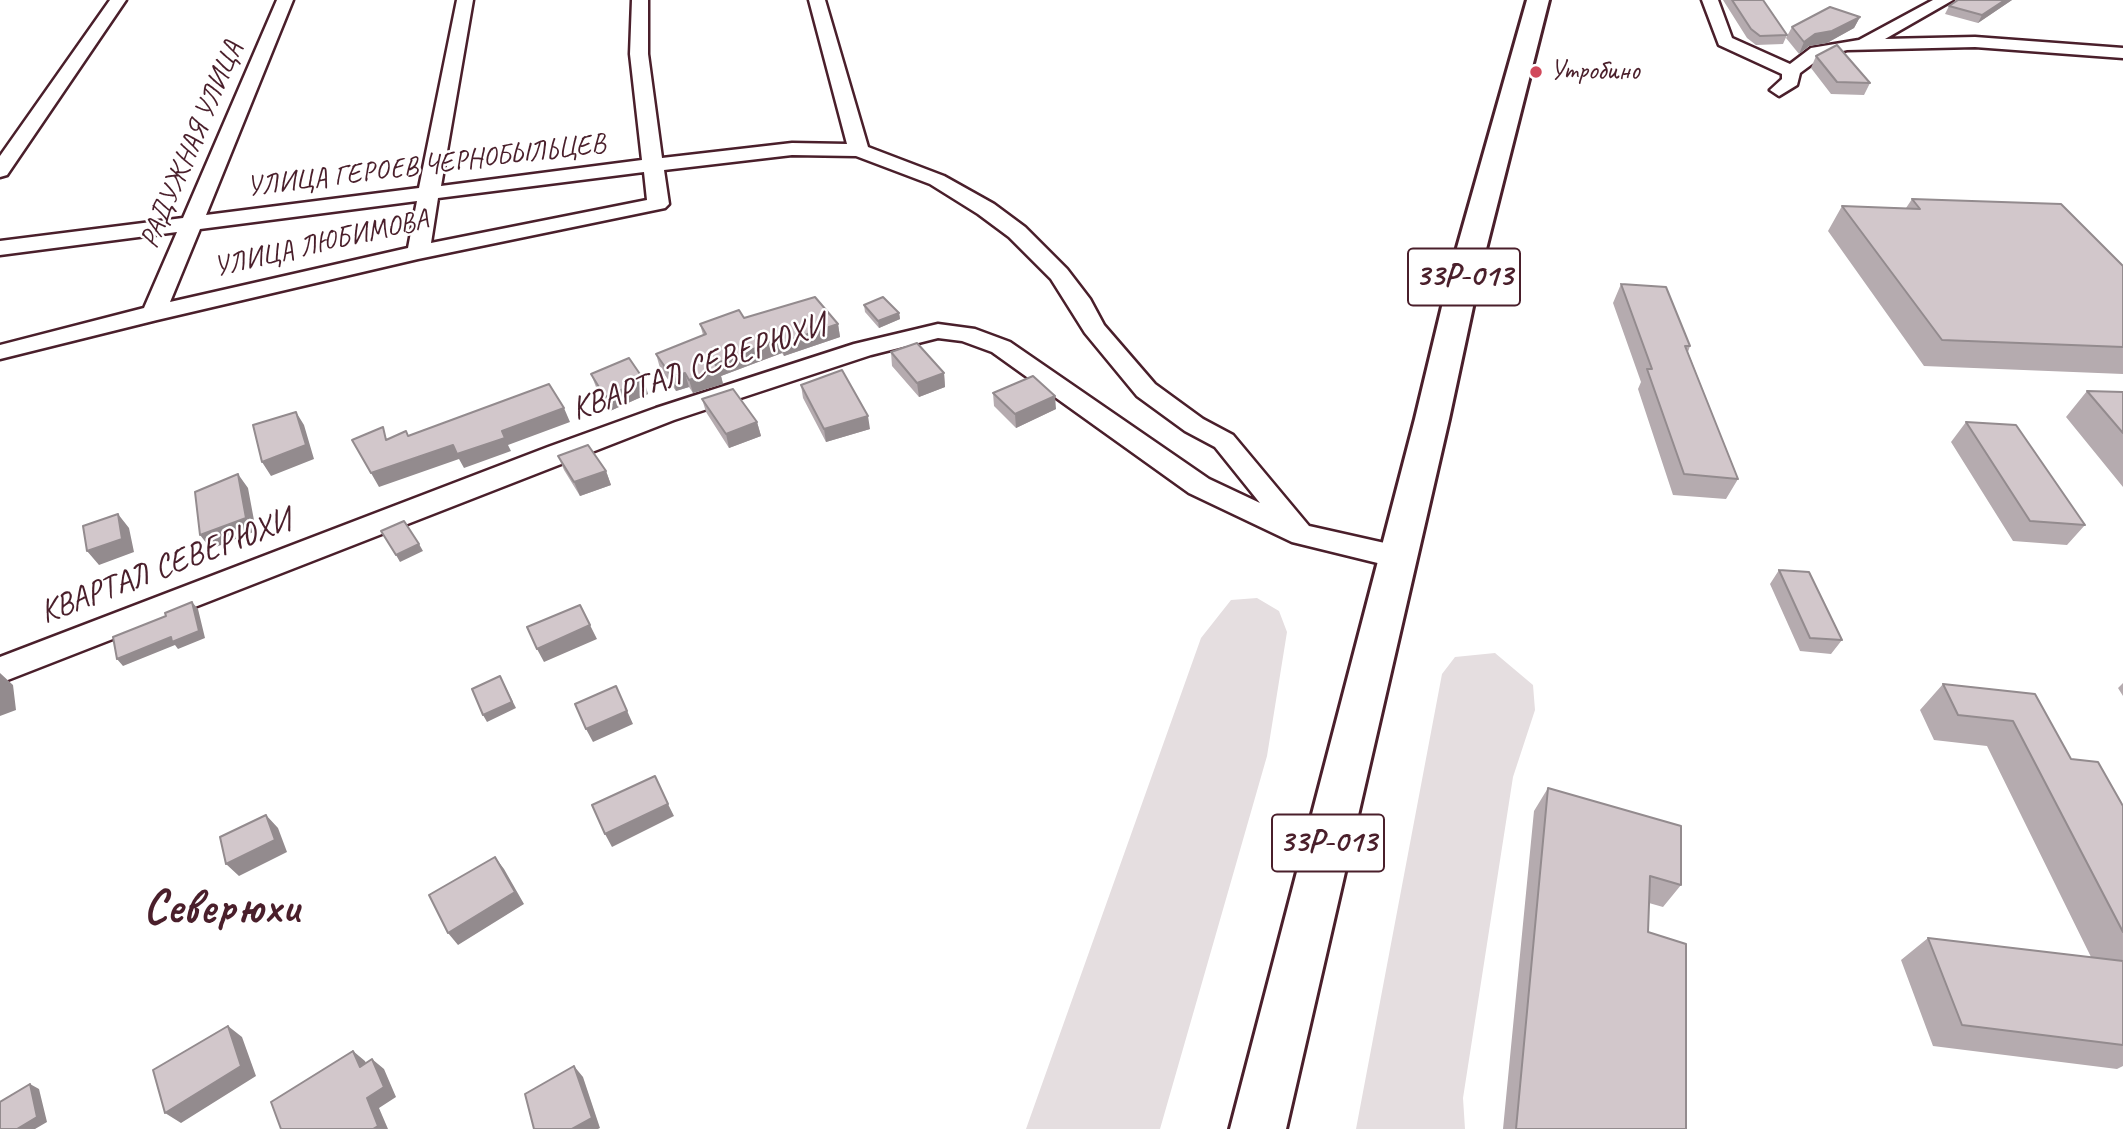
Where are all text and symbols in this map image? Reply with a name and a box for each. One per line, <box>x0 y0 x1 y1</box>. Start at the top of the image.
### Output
street label: РАДУЖНАЯ УЛИЦА <box>133 37 251 253</box>
place label: Утробино <box>1550 55 1640 89</box>
marker: Утробино <box>1528 64 1544 80</box>
street label: УЛИЦА ГЕРОЕВ ЧЕРНОБЫЛЬЦЕВ <box>245 127 607 205</box>
street label: УЛИЦА ЛЮБИМОВА <box>211 203 431 285</box>
road number: 33Р-013 <box>1408 248 1520 306</box>
street label: КВАРТАЛ СЕВЕРЮХИ <box>567 306 831 430</box>
street label: КВАРТАЛ СЕВЕРЮХИ <box>34 501 298 633</box>
road number: 33Р-013 <box>1272 814 1384 872</box>
district label: Северюхи <box>143 882 299 938</box>

